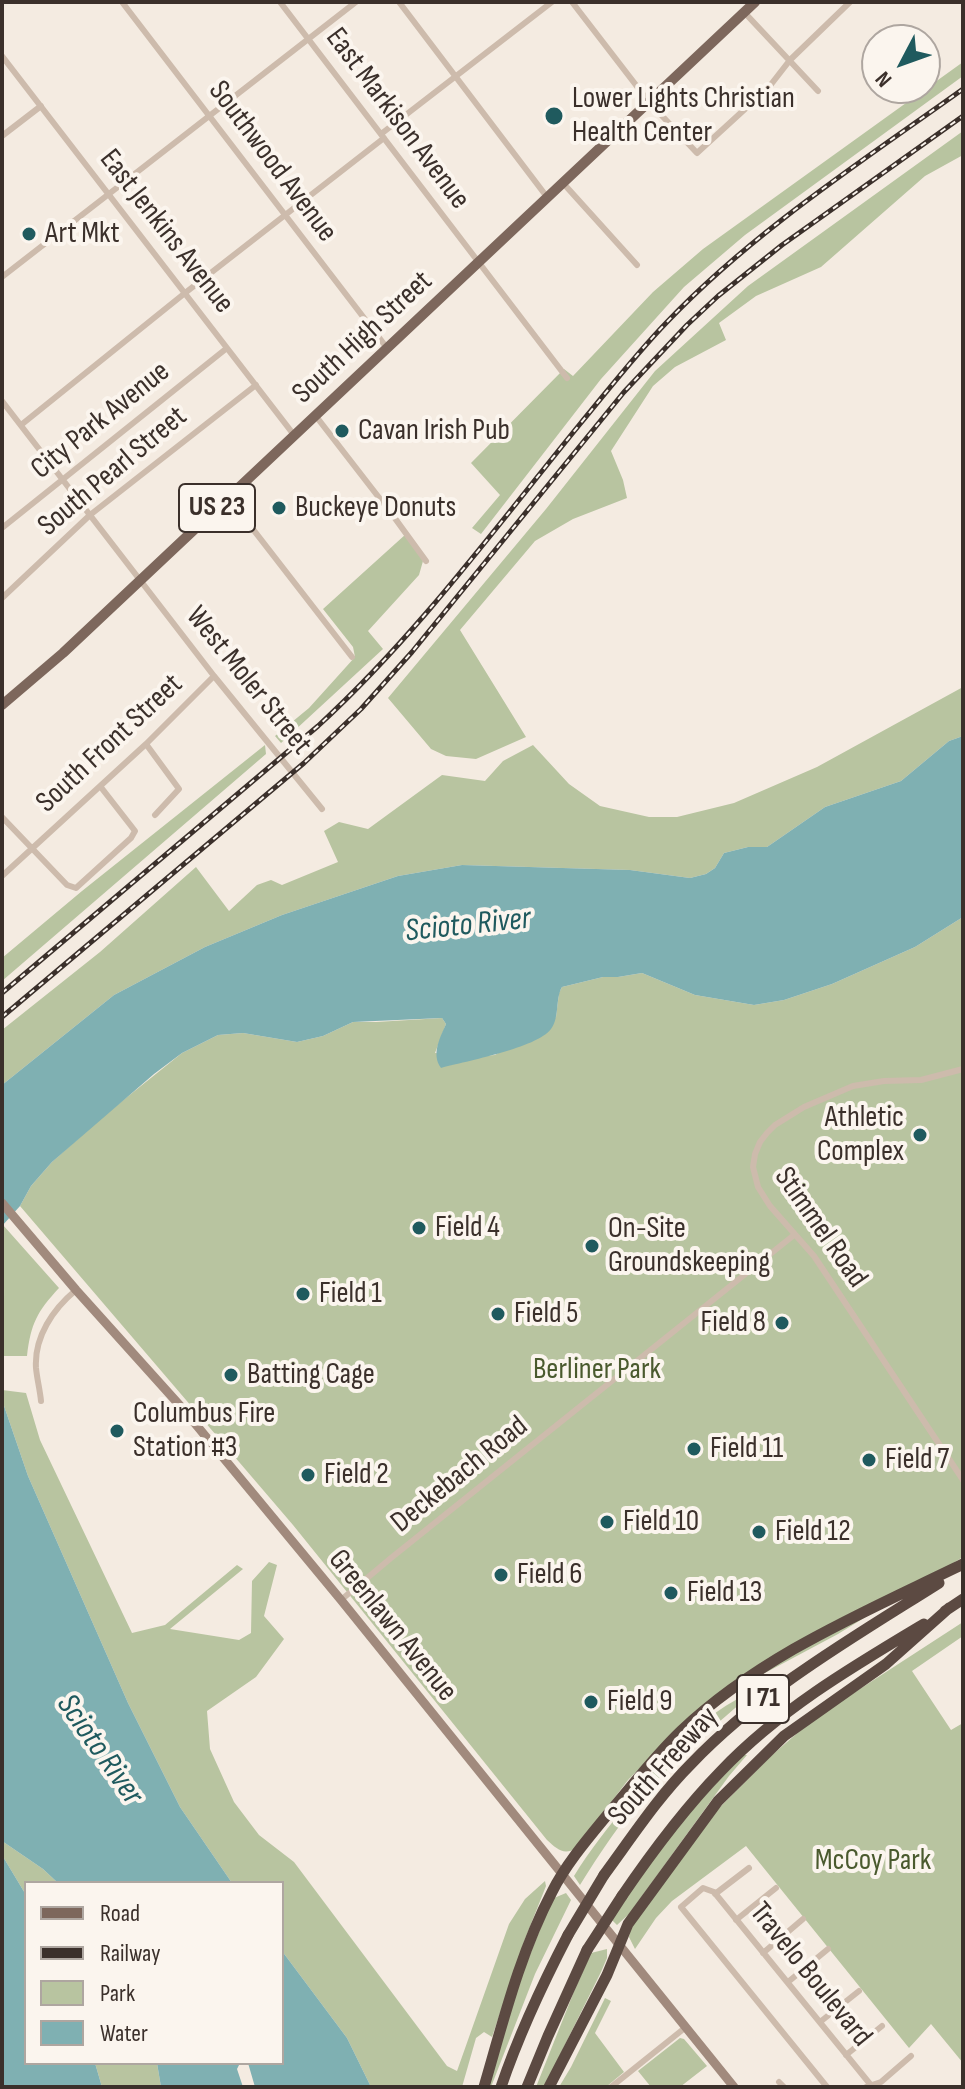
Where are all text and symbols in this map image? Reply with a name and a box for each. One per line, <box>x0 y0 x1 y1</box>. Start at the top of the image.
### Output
street label: East Markison Avenue <box>317 21 477 217</box>
north arrow <box>861 24 941 104</box>
text: N <box>870 65 898 92</box>
street label: Southwood Avenue <box>200 74 344 250</box>
place label: Lower Lights Christian Health Center <box>572 81 795 152</box>
marker: Lower Lights Christian Health Center <box>543 105 565 127</box>
street label: East Jenkins Avenue <box>91 143 241 321</box>
place label: Art Mkt <box>45 216 120 252</box>
marker: Art Mkt <box>20 225 38 243</box>
street label: South High Street <box>286 264 440 412</box>
street label: City Park Avenue <box>25 354 177 488</box>
street label: South Pearl Street <box>31 399 195 545</box>
place label: Cavan Irish Pub <box>358 413 510 449</box>
marker: Cavan Irish Pub <box>333 422 351 440</box>
road number: US 23 <box>179 484 255 532</box>
place label: Buckeye Donuts <box>295 490 456 526</box>
marker: Buckeye Donuts <box>270 499 288 517</box>
street label: West Moler Street <box>177 600 319 762</box>
street label: South Front Street <box>29 667 191 821</box>
water label: Scioto River <box>403 900 533 952</box>
place label: Athletic Complex <box>817 1100 904 1170</box>
marker: Athletic Complex <box>911 1126 929 1144</box>
street label: Stimmel Road <box>766 1161 874 1295</box>
place label: Field 4 <box>435 1210 500 1246</box>
place label: On-Site Groundskeeping <box>608 1211 770 1282</box>
marker: Field 4 <box>410 1219 428 1237</box>
marker: On-Site Groundskeeping <box>583 1237 601 1255</box>
place label: Field 1 <box>319 1276 382 1312</box>
marker: Field 1 <box>294 1285 312 1303</box>
place label: Field 5 <box>514 1296 578 1332</box>
marker: Field 5 <box>489 1305 507 1323</box>
place label: Field 8 <box>701 1305 766 1341</box>
marker: Field 8 <box>773 1314 791 1332</box>
park label: Berliner Park <box>533 1352 661 1388</box>
place label: Batting Cage <box>247 1357 375 1393</box>
marker: Batting Cage <box>222 1366 240 1384</box>
place label: Columbus Fire Station #3 <box>133 1396 275 1466</box>
street label: Deckebach Road <box>384 1409 536 1541</box>
marker: Columbus Fire Station #3 <box>108 1422 126 1440</box>
place label: Field 11 <box>710 1431 783 1467</box>
marker: Field 11 <box>685 1440 703 1458</box>
place label: Field 7 <box>885 1442 949 1478</box>
marker: Field 7 <box>860 1451 878 1469</box>
place label: Field 2 <box>324 1457 389 1493</box>
marker: Field 2 <box>299 1466 317 1484</box>
place label: Field 10 <box>623 1504 699 1540</box>
marker: Field 10 <box>598 1513 616 1531</box>
place label: Field 12 <box>775 1514 851 1550</box>
marker: Field 12 <box>750 1523 768 1541</box>
street label: Greenlawn Avenue <box>320 1543 464 1709</box>
place label: Field 6 <box>517 1557 582 1593</box>
marker: Field 6 <box>492 1566 510 1584</box>
place label: Field 13 <box>687 1575 762 1611</box>
marker: Field 13 <box>662 1584 680 1602</box>
road number: I 71 <box>737 1675 789 1723</box>
place label: Field 9 <box>607 1684 673 1720</box>
water label: Scioto River <box>47 1688 151 1812</box>
marker: Field 9 <box>582 1693 600 1711</box>
street label: South Freeway <box>601 1700 727 1834</box>
park label: McCoy Park <box>815 1843 931 1879</box>
legend <box>24 1881 284 2065</box>
street label: Travelo Boulevard <box>741 1896 879 2054</box>
text: Road <box>100 1899 140 1928</box>
text: Railway <box>100 1939 160 1968</box>
text: Park <box>100 1979 135 2008</box>
text: Water <box>100 2019 148 2048</box>

